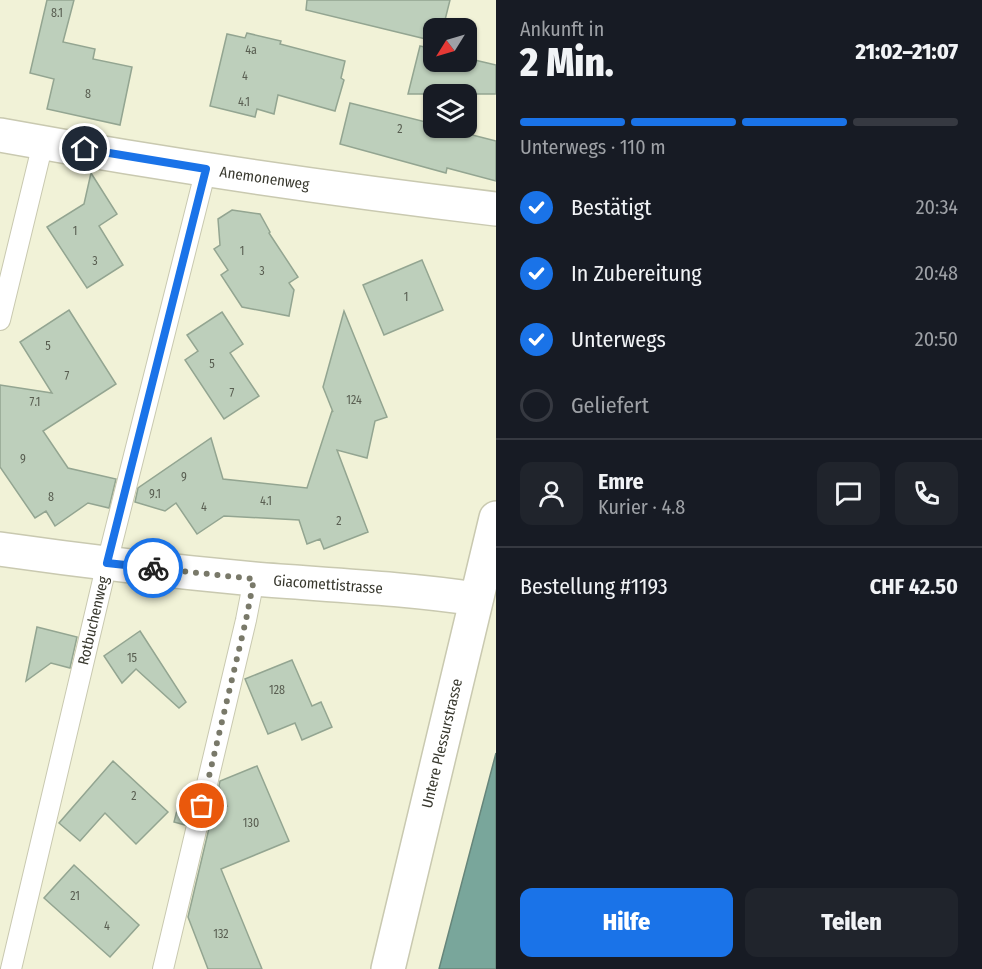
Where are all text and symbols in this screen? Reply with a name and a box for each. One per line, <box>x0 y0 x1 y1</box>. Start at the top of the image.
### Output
house number: 8.1 <box>51 6 63 20</box>
text: Ankunft in <box>520 17 604 41</box>
north arrow <box>423 18 477 72</box>
map controls <box>423 18 477 138</box>
text: 21:02–21:07 <box>856 38 958 65</box>
text: 2 Min. <box>520 40 614 86</box>
house number: 4a <box>245 43 257 57</box>
house number: 4 <box>242 69 248 83</box>
button: layers <box>423 84 477 138</box>
house number: 8 <box>85 87 91 101</box>
house number: 4.1 <box>238 95 250 109</box>
house number: 2 <box>397 122 403 136</box>
pin <box>59 123 110 174</box>
icon: home <box>68 132 101 165</box>
text: Unterwegs · 110 m <box>520 135 666 159</box>
street label: Anemonenweg <box>219 163 310 194</box>
icon: check <box>520 191 553 224</box>
text: Bestätigt <box>571 194 651 221</box>
text: 20:34 <box>916 195 958 219</box>
house number: 1 <box>73 224 77 238</box>
house number: 1 <box>240 244 244 258</box>
house number: 3 <box>92 254 98 268</box>
icon: check <box>520 257 553 290</box>
text: In Zubereitung <box>571 260 702 287</box>
text: 20:48 <box>915 261 958 285</box>
house number: 3 <box>259 264 265 278</box>
house number: 1 <box>404 290 408 304</box>
icon: check <box>520 323 553 356</box>
text: Unterwegs <box>571 326 666 353</box>
text: 20:50 <box>915 327 958 351</box>
house number: 5 <box>45 339 51 353</box>
house number: 5 <box>209 357 215 371</box>
house number: 7 <box>65 369 70 383</box>
house number: 7 <box>230 386 235 400</box>
text: Geliefert <box>571 392 649 419</box>
house number: 124 <box>346 393 362 407</box>
house number: 7.1 <box>30 395 40 409</box>
house number: 9 <box>20 452 26 466</box>
button: person <box>520 462 583 525</box>
button: chat <box>817 462 880 525</box>
button: phone <box>895 462 958 525</box>
text: Emre <box>598 468 644 495</box>
house number: 9 <box>181 470 187 484</box>
house number: 9.1 <box>149 487 161 501</box>
house number: 8 <box>48 490 54 504</box>
house number: 4.1 <box>260 494 272 508</box>
text: Kurier · 4.8 <box>598 495 685 519</box>
house number: 4 <box>201 500 207 514</box>
house number: 2 <box>336 514 342 528</box>
courier <box>123 538 183 598</box>
icon: bike <box>137 552 170 585</box>
street label: Giacomettistrasse <box>273 572 383 598</box>
text: Bestellung #1193 <box>520 573 668 600</box>
text: CHF 42.50 <box>870 573 958 600</box>
street label: Rotbuchenweg <box>74 574 113 667</box>
house number: 15 <box>127 651 138 665</box>
street label: Untere Plessurstrasse <box>418 677 466 810</box>
house number: 128 <box>269 683 285 697</box>
pin <box>176 780 227 831</box>
house number: 2 <box>131 789 137 803</box>
icon: bag <box>185 789 218 822</box>
house number: 130 <box>243 816 259 830</box>
button: Hilfe <box>520 888 733 957</box>
button: Teilen <box>745 888 958 957</box>
house number: 21 <box>70 889 80 903</box>
house number: 4 <box>104 919 110 933</box>
house number: 132 <box>213 927 229 941</box>

